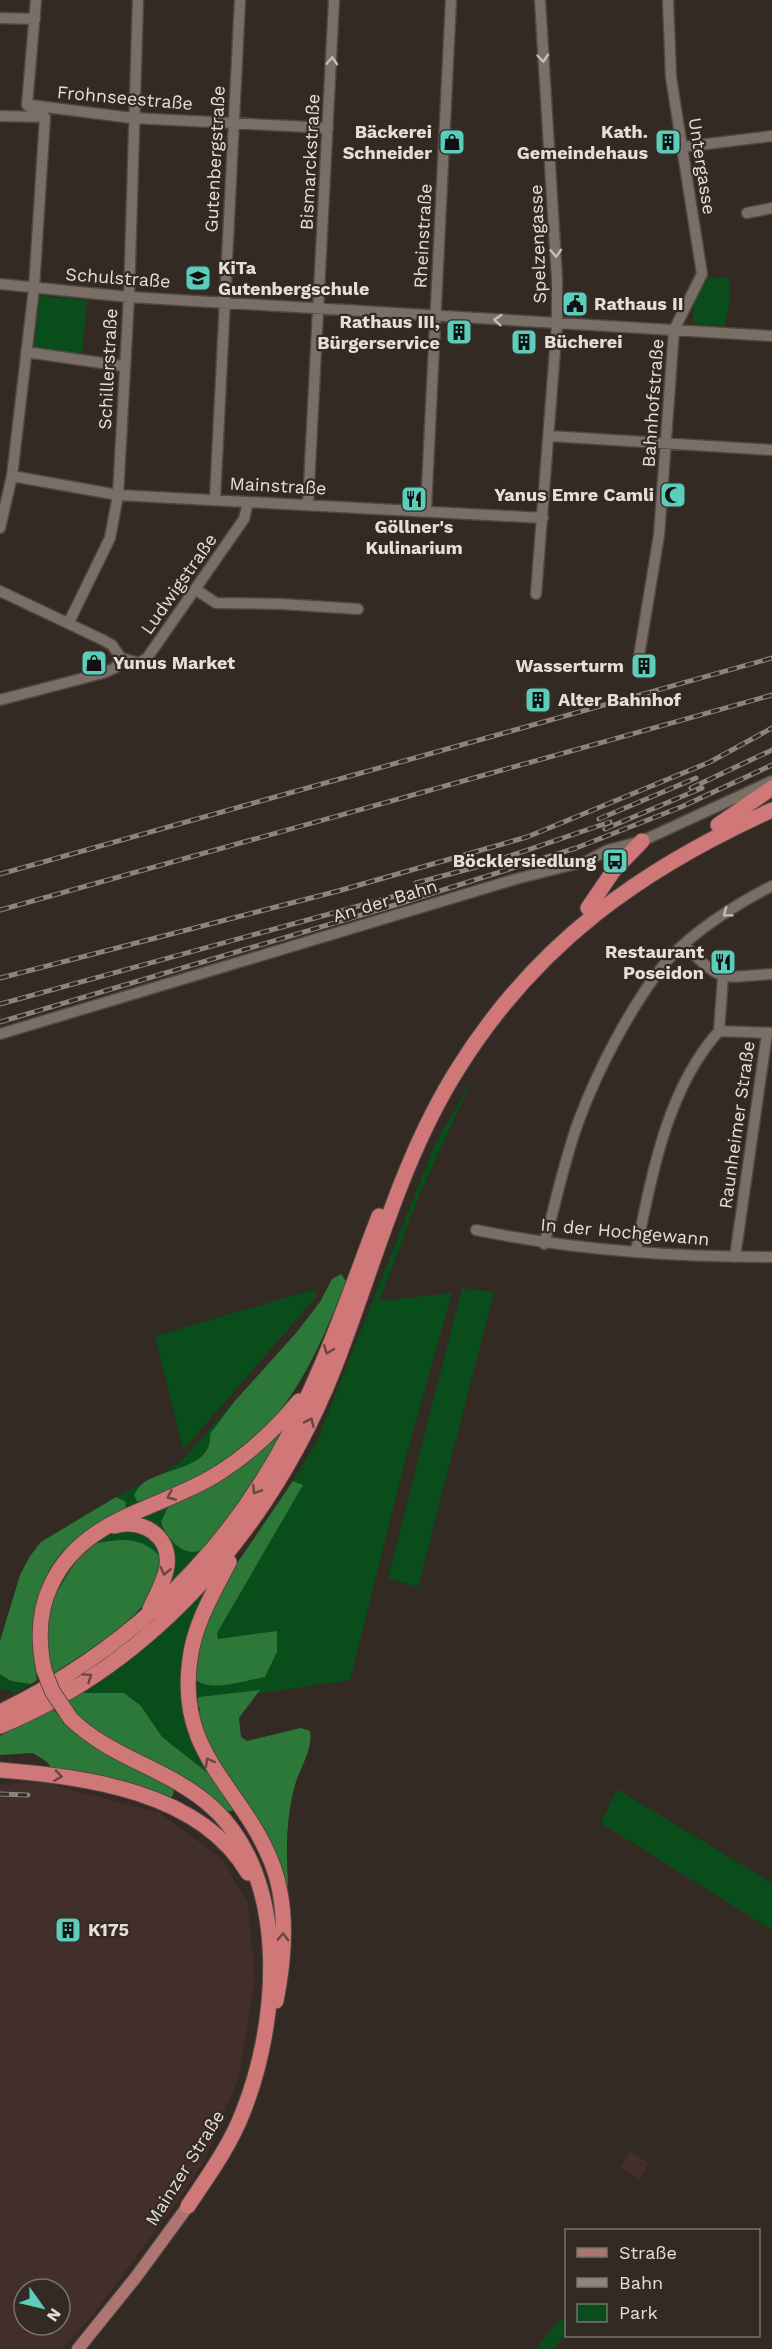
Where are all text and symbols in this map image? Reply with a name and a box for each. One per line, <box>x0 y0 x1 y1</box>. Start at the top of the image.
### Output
one-way arrow <box>536 54 549 63</box>
one-way arrow <box>325 57 338 66</box>
street label: Frohnseestraße <box>56 81 194 114</box>
street label: Gutenbergstraße <box>200 85 229 233</box>
street label: Bismarckstraße <box>295 93 324 231</box>
street label: Untergasse <box>684 116 721 216</box>
place label: Bäckerei Schneider <box>343 121 432 163</box>
place label: Kath. Gemeindehaus <box>517 121 648 163</box>
shop icon: Bäckerei Schneider <box>437 127 467 157</box>
building icon: Kath. Gemeindehaus <box>653 127 683 157</box>
street label: Rheinstraße <box>409 183 436 289</box>
street label: Spelzengasse <box>525 184 550 304</box>
one-way arrow <box>550 248 563 257</box>
place label: KiTa Gutenbergschule <box>218 257 369 299</box>
street label: Schulstraße <box>65 263 171 292</box>
school or university icon: KiTa Gutenbergschule <box>183 263 213 293</box>
public building icon: Rathaus II <box>560 289 590 319</box>
place label: Rathaus II <box>594 293 683 314</box>
street label: Schillerstraße <box>94 308 121 430</box>
place label: Rathaus III, Bürgerservice <box>317 311 440 353</box>
one-way arrow <box>494 314 503 327</box>
building icon: Rathaus III, Bürgerservice <box>444 317 474 347</box>
building icon: Bücherei <box>509 327 539 357</box>
place label: Bücherei <box>544 331 623 352</box>
street label: Bahnhofstraße <box>638 338 667 468</box>
street label: Mainstraße <box>229 472 327 499</box>
mosque icon: Yanus Emre Camli <box>658 480 688 510</box>
restaurant icon: Göllner's Kulinarium <box>399 484 429 514</box>
place label: Yanus Emre Camli <box>494 484 654 505</box>
place label: Göllner's Kulinarium <box>365 516 463 558</box>
street label: Ludwigstraße <box>136 529 221 638</box>
shop icon: Yunus Market <box>79 648 109 678</box>
building icon: Wasserturm <box>629 651 659 681</box>
place label: Yunus Market <box>113 652 235 673</box>
place label: Wasserturm <box>516 655 624 676</box>
building icon: Alter Bahnhof <box>523 685 553 715</box>
place label: Alter Bahnhof <box>558 689 682 710</box>
bus stop icon: Böcklersiedlung <box>600 846 630 876</box>
place label: Böcklersiedlung <box>453 850 597 871</box>
street label: An der Bahn <box>330 875 440 926</box>
one-way arrow <box>722 906 733 917</box>
place label: Restaurant Poseidon <box>605 941 704 983</box>
restaurant icon: Restaurant Poseidon <box>708 947 738 977</box>
street label: Raunheimer Straße <box>714 1040 759 1210</box>
street label: In der Hochgewann <box>540 1214 710 1249</box>
one-way arrow <box>323 1344 335 1355</box>
one-way arrow <box>303 1417 315 1428</box>
one-way arrow <box>252 1484 264 1494</box>
one-way arrow <box>167 1489 178 1501</box>
one-way arrow <box>159 1566 172 1576</box>
one-way arrow <box>81 1674 92 1685</box>
one-way arrow <box>205 1758 216 1768</box>
one-way arrow <box>54 1770 63 1782</box>
building icon: K175 <box>53 1915 83 1945</box>
place label: K175 <box>88 1919 129 1940</box>
one-way arrow <box>276 1933 289 1942</box>
street label: Mainzer Straße <box>141 2106 228 2229</box>
legend <box>565 2229 760 2337</box>
text: Straße <box>619 2242 677 2263</box>
text: Bahn <box>619 2272 663 2293</box>
north arrow <box>12 2277 72 2337</box>
text: Park <box>619 2302 658 2323</box>
text: N <box>43 2305 65 2325</box>

